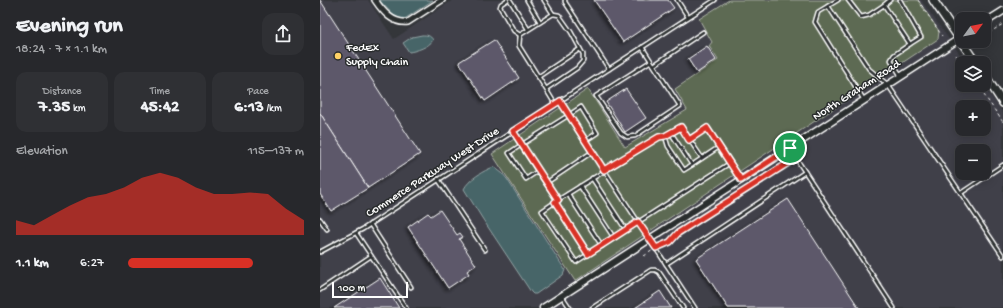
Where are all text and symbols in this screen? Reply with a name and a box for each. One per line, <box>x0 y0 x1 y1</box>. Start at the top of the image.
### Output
north arrow <box>955 12 991 48</box>
map controls <box>955 12 991 180</box>
button: share <box>262 13 304 55</box>
text: Evening run <box>16 14 123 40</box>
text: 18:24 · 7 × 1.1 km <box>16 42 107 57</box>
place label: FedEx Supply Chain <box>345 42 409 70</box>
marker: FedEx Supply Chain <box>333 51 343 61</box>
button: layers <box>955 56 991 92</box>
street label: North Graham Road <box>811 57 904 125</box>
text: Distance <box>43 86 81 98</box>
text: Time <box>150 86 170 98</box>
text: Pace <box>247 86 269 98</box>
text: 7.35 <box>38 98 70 118</box>
text: 45:42 <box>141 98 179 118</box>
text: 6:13 <box>234 98 264 118</box>
button: + <box>955 100 991 136</box>
text: km <box>70 103 86 115</box>
text: /km <box>264 103 282 115</box>
street label: Commerce Parkway West Drive <box>364 124 503 221</box>
pin <box>773 131 807 165</box>
icon: arrive <box>779 137 801 159</box>
text: Elevation <box>16 144 68 159</box>
text: 115–137 m <box>248 144 304 159</box>
button: − <box>955 144 991 180</box>
text: 1.1 km <box>16 256 49 271</box>
text: 6:27 <box>80 256 104 271</box>
scale bar <box>332 280 408 299</box>
text: 100 m <box>338 283 365 295</box>

